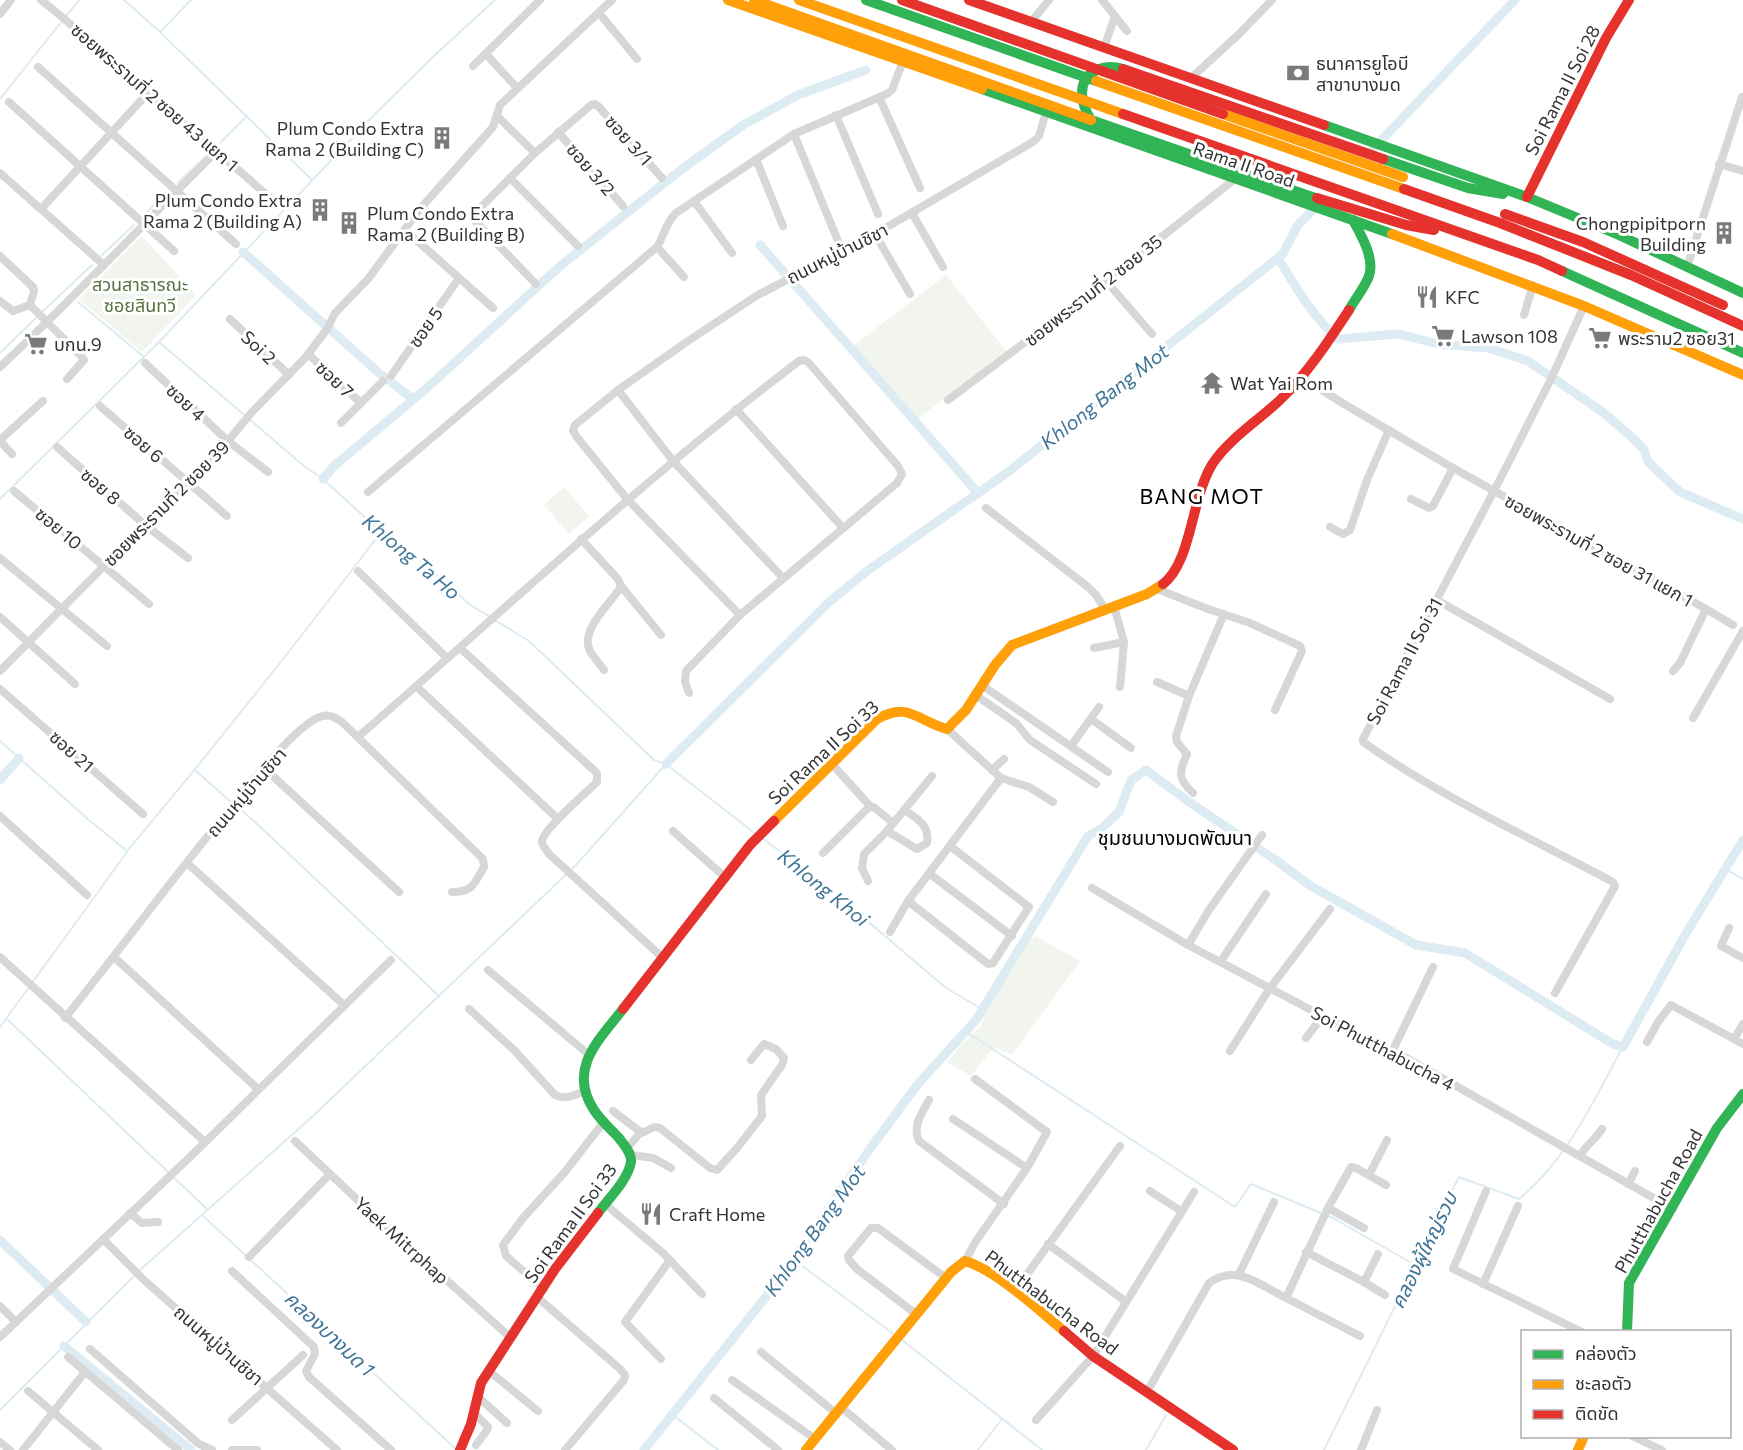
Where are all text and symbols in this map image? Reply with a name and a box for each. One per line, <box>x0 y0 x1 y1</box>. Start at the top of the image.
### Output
street label: ซอยพระรามที่ 2 ซอย 43 แยก 1 <box>67 18 244 176</box>
street label: Soi Rama II Soi 28 <box>1520 21 1604 159</box>
place label: ธนาคารยูโอบี สาขาบางมด <box>1316 52 1409 95</box>
bank icon: ธนาคารยูโอบี สาขาบางมด <box>1285 60 1311 86</box>
street label: ซอย 3/1 <box>601 110 657 170</box>
place label: Plum Condo Extra Rama 2 (Building C) <box>265 117 424 160</box>
building icon: Plum Condo Extra Rama 2 (Building C) <box>429 125 455 151</box>
street label: Rama II Road <box>1191 136 1297 192</box>
street label: ซอย 3/2 <box>562 138 620 200</box>
place label: Plum Condo Extra Rama 2 (Building A) <box>143 189 302 232</box>
building icon: Plum Condo Extra Rama 2 (Building A) <box>307 197 333 223</box>
place label: Plum Condo Extra Rama 2 (Building B) <box>367 202 525 245</box>
building icon: Plum Condo Extra Rama 2 (Building B) <box>336 210 362 236</box>
place label: Chongpipitporn Building <box>1576 212 1706 255</box>
street label: ถนนหมู่บ้านชิชา <box>783 218 892 290</box>
building icon: Chongpipitporn Building <box>1711 220 1737 246</box>
street label: ซอยพระรามที่ 2 ซอย 35 <box>1019 229 1166 351</box>
park label: สวนสาธารณะ ซอยสินทวี <box>92 273 188 316</box>
restaurant icon: KFC <box>1414 284 1440 310</box>
place label: KFC <box>1445 286 1480 308</box>
street label: ซอย 5 <box>403 302 447 352</box>
supermarket icon: Lawson 108 <box>1430 323 1456 349</box>
place label: Lawson 108 <box>1461 325 1558 347</box>
supermarket icon: พระราม2 ซอย31 <box>1587 325 1613 351</box>
street label: Soi 2 <box>237 326 281 368</box>
place label: พระราม2 ซอย31 <box>1618 327 1735 349</box>
supermarket icon: บกน.9 <box>23 331 49 357</box>
place label: บกน.9 <box>54 333 102 355</box>
water label: Khlong Bang Mot <box>1035 338 1174 454</box>
street label: ซอย 7 <box>311 356 359 402</box>
temple icon: Wat Yai Rom <box>1199 370 1225 396</box>
place label: Wat Yai Rom <box>1230 372 1333 394</box>
street label: ซอย 4 <box>162 379 210 426</box>
street label: ซอย 6 <box>120 421 168 467</box>
street label: ซอยพระรามที่ 2 ซอย 39 <box>98 435 234 571</box>
street label: ซอย 8 <box>77 463 125 509</box>
district label: BANG MOT <box>1140 483 1264 508</box>
street label: ซอยพระรามที่ 2 ซอย 31 แยก 1 <box>1501 488 1697 611</box>
street label: ซอย 10 <box>31 502 87 554</box>
water label: Khlong Ta Ho <box>358 508 466 604</box>
street label: Soi Rama II Soi 31 <box>1361 594 1447 728</box>
street label: Soi Rama II Soi 33 <box>763 695 883 809</box>
street label: ซอย 21 <box>45 725 99 777</box>
street label: ถนนหมู่บ้านชิชา <box>201 743 292 842</box>
district label: ชุมชนบางมดพัฒนา <box>1098 825 1252 850</box>
water label: Khlong Khoi <box>774 843 875 931</box>
street label: Soi Phutthabucha 4 <box>1308 1001 1459 1095</box>
street label: Phutthabucha Road <box>1609 1125 1707 1277</box>
street label: Soi Rama II Soi 33 <box>519 1159 621 1287</box>
water label: Khlong Bang Mot <box>758 1159 870 1300</box>
water label: คลองผู้ใหญ่รวบ <box>1385 1186 1464 1313</box>
street label: Yaek Mitrphap <box>350 1192 454 1288</box>
restaurant icon: Craft Home <box>638 1201 664 1227</box>
place label: Craft Home <box>669 1203 765 1225</box>
street label: Phutthabucha Road <box>981 1245 1123 1359</box>
water label: คลองบางมด 1 <box>280 1285 380 1381</box>
street label: ถนนหมู่บ้านชิชา <box>169 1300 268 1391</box>
legend <box>1521 1330 1731 1438</box>
text: คล่องตัว <box>1575 1342 1637 1364</box>
text: ชะลอตัว <box>1575 1372 1632 1394</box>
text: ติดขัด <box>1575 1402 1618 1424</box>

